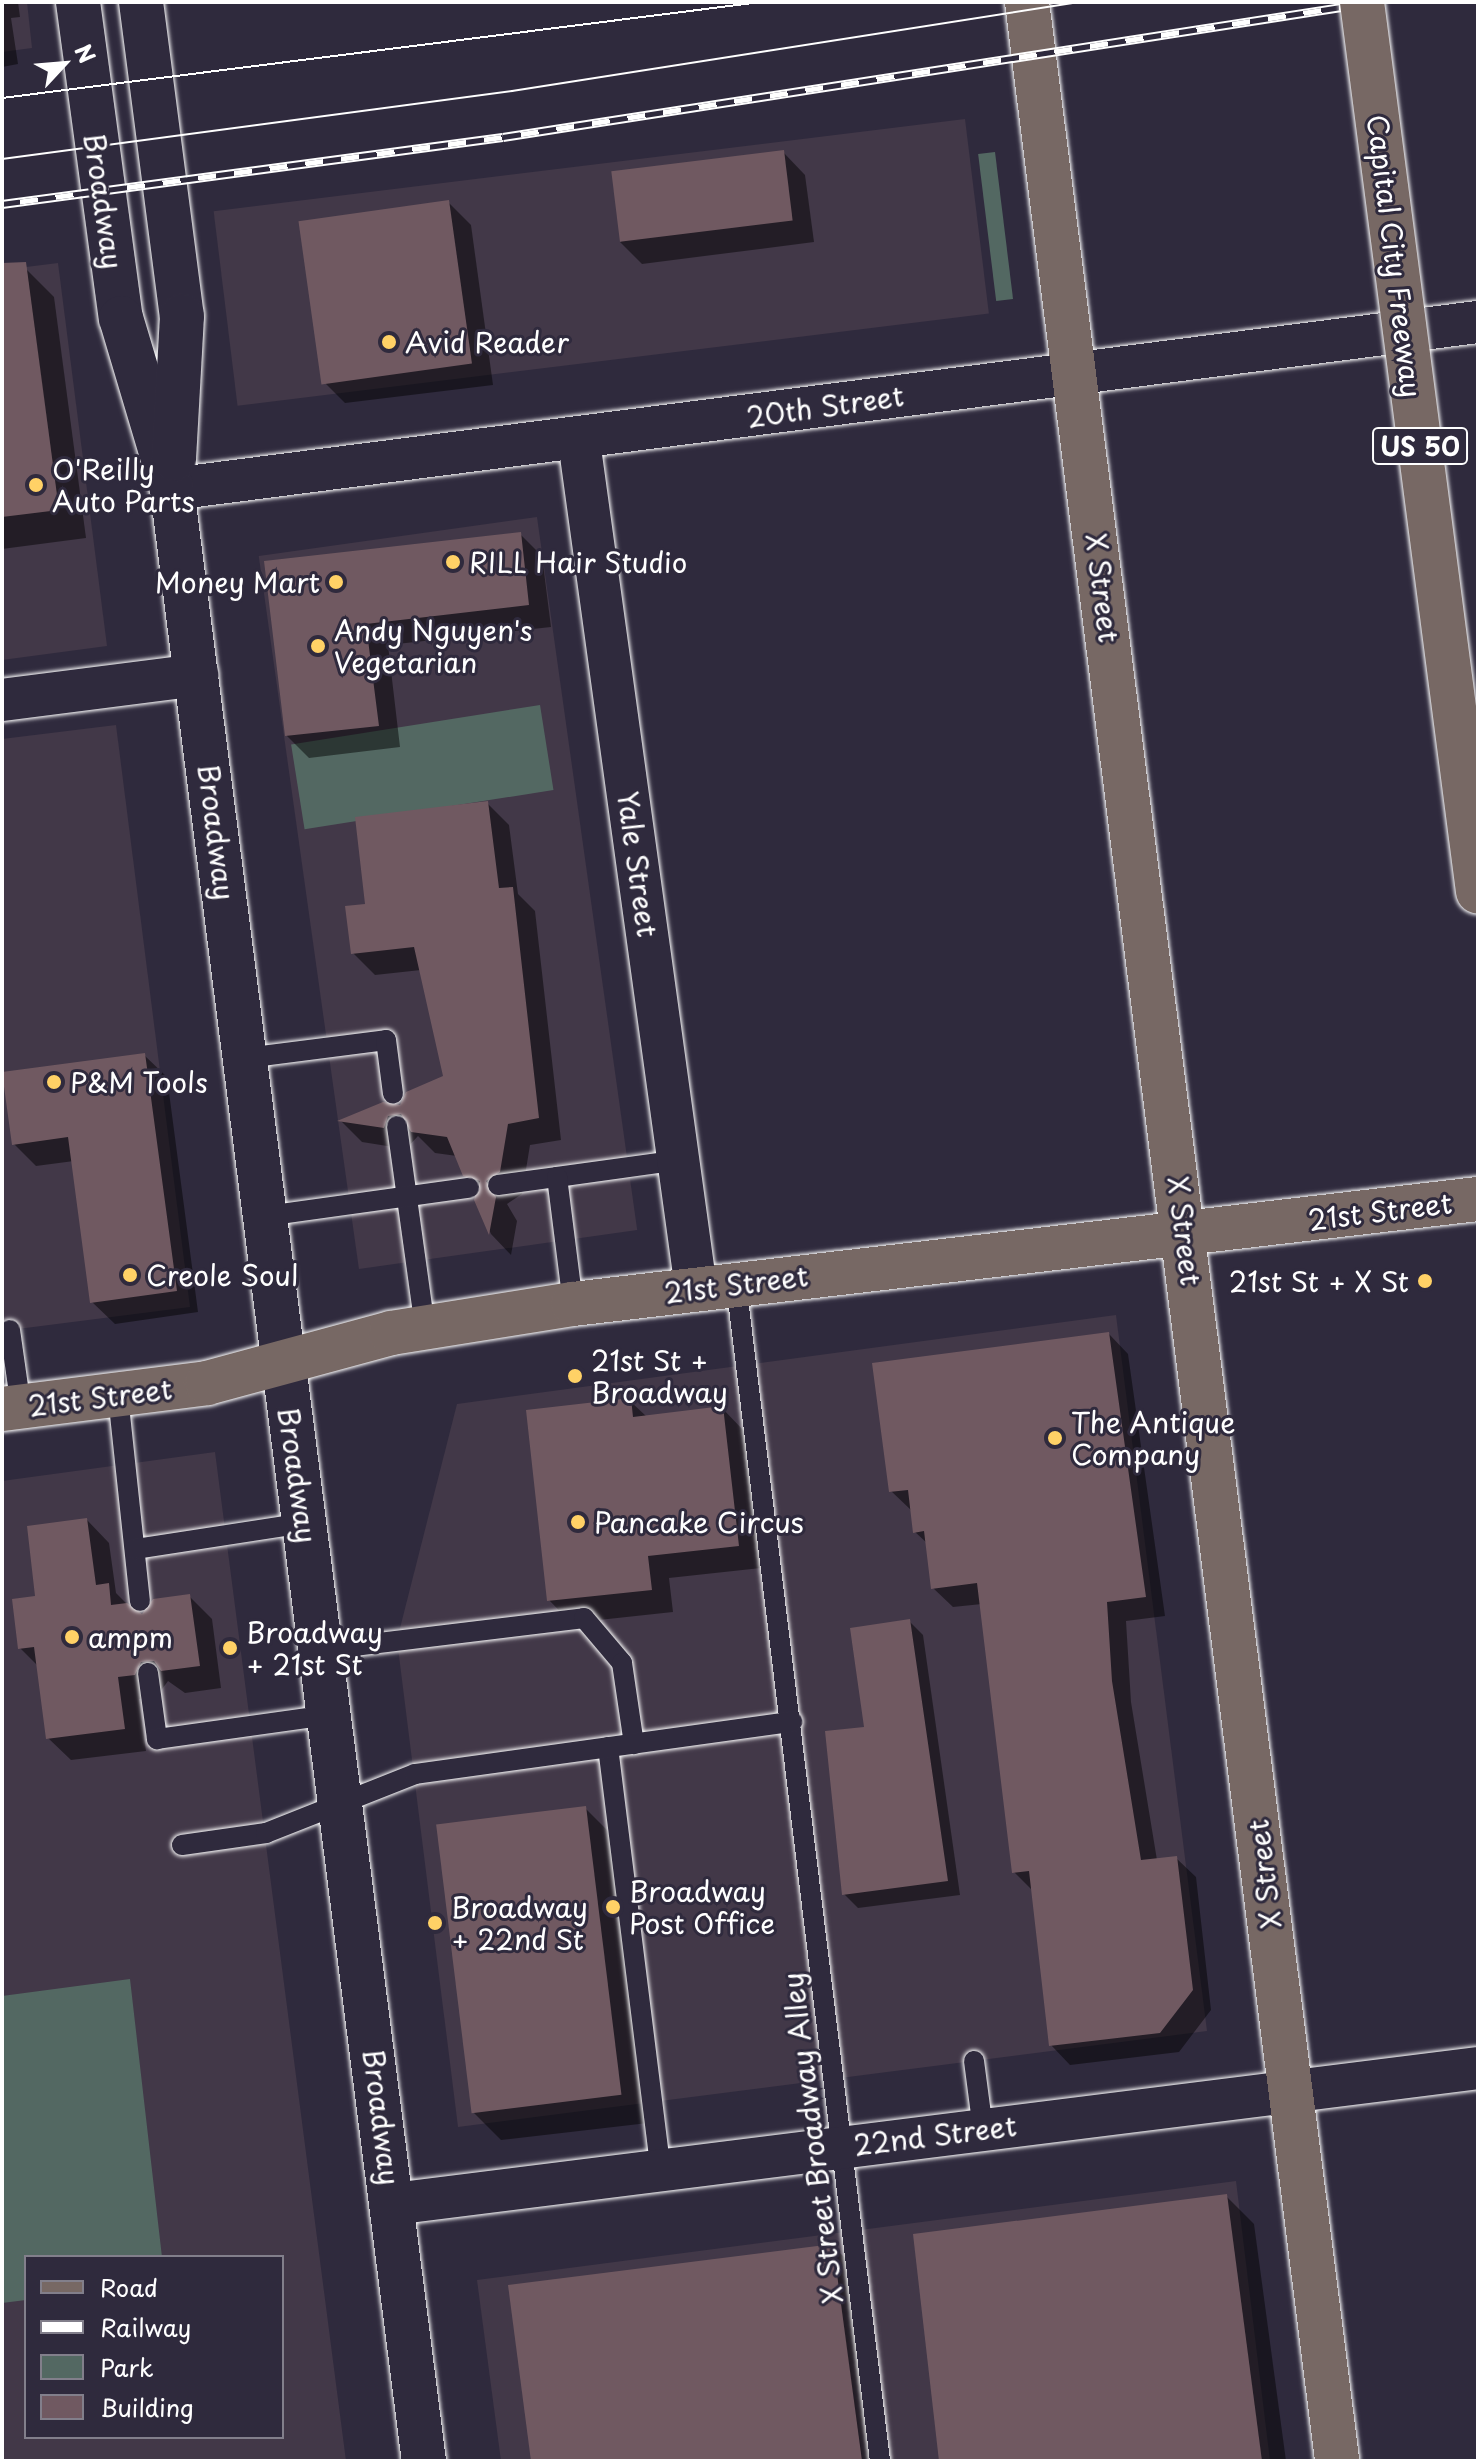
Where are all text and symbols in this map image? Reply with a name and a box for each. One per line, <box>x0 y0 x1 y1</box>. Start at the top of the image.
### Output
north arrow <box>24 24 104 104</box>
text: N <box>67 38 105 68</box>
street label: Capital City Freeway <box>1361 111 1429 401</box>
street label: Broadway <box>78 131 130 271</box>
place label: Avid Reader <box>405 325 570 359</box>
marker: Avid Reader <box>380 333 398 351</box>
street label: 20th Street <box>744 378 906 434</box>
road number: US 50 <box>1372 424 1468 468</box>
place label: O'Reilly Auto Parts <box>52 452 198 518</box>
marker: O'Reilly Auto Parts <box>27 476 45 494</box>
street label: X Street <box>1080 531 1126 645</box>
place label: RILL Hair Studio <box>469 545 690 579</box>
marker: RILL Hair Studio <box>444 553 462 571</box>
place label: Money Mart <box>153 565 320 599</box>
marker: Money Mart <box>327 573 345 591</box>
place label: Andy Nguyen's Vegetarian <box>334 613 534 679</box>
marker: Andy Nguyen's Vegetarian <box>309 637 327 655</box>
street label: Broadway <box>192 762 242 902</box>
street label: Yale Street <box>611 788 665 940</box>
place label: P&M Tools <box>70 1065 209 1099</box>
marker: P&M Tools <box>45 1073 63 1091</box>
street label: X Street <box>1162 1174 1208 1288</box>
street label: 21st Street <box>1304 1185 1456 1237</box>
place label: Creole Soul <box>146 1258 299 1292</box>
street label: 21st Street <box>660 1258 812 1310</box>
place label: 21st St + X St <box>1223 1264 1409 1298</box>
marker: Creole Soul <box>121 1266 139 1284</box>
marker: 21st St + X St <box>1416 1272 1434 1290</box>
place label: 21st St + Broadway <box>591 1343 728 1409</box>
marker: 21st St + Broadway <box>566 1367 584 1385</box>
street label: 21st Street <box>24 1371 176 1423</box>
street label: Broadway <box>272 1405 324 1545</box>
place label: The Antique Company <box>1071 1405 1236 1471</box>
marker: The Antique Company <box>1046 1429 1064 1447</box>
place label: Pancake Circus <box>594 1505 805 1539</box>
marker: Pancake Circus <box>569 1513 587 1531</box>
place label: Broadway + 21st St <box>246 1615 383 1681</box>
place label: ampm <box>88 1620 173 1654</box>
marker: ampm <box>63 1628 81 1646</box>
marker: Broadway + 21st St <box>221 1639 239 1657</box>
street label: X Street <box>1241 1817 1287 1931</box>
place label: Broadway Post Office <box>629 1874 775 1940</box>
place label: Broadway + 22nd St <box>451 1890 588 1956</box>
marker: Broadway Post Office <box>604 1898 622 1916</box>
marker: Broadway + 22nd St <box>426 1914 444 1932</box>
street label: X Street Broadway Alley <box>775 1970 849 2306</box>
street label: Broadway <box>357 2047 407 2187</box>
street label: 22nd Street <box>852 2108 1018 2162</box>
legend <box>24 2255 284 2439</box>
text: Road <box>100 2269 158 2305</box>
text: Railway <box>100 2309 191 2345</box>
text: Park <box>100 2349 154 2385</box>
text: Building <box>100 2389 194 2425</box>

